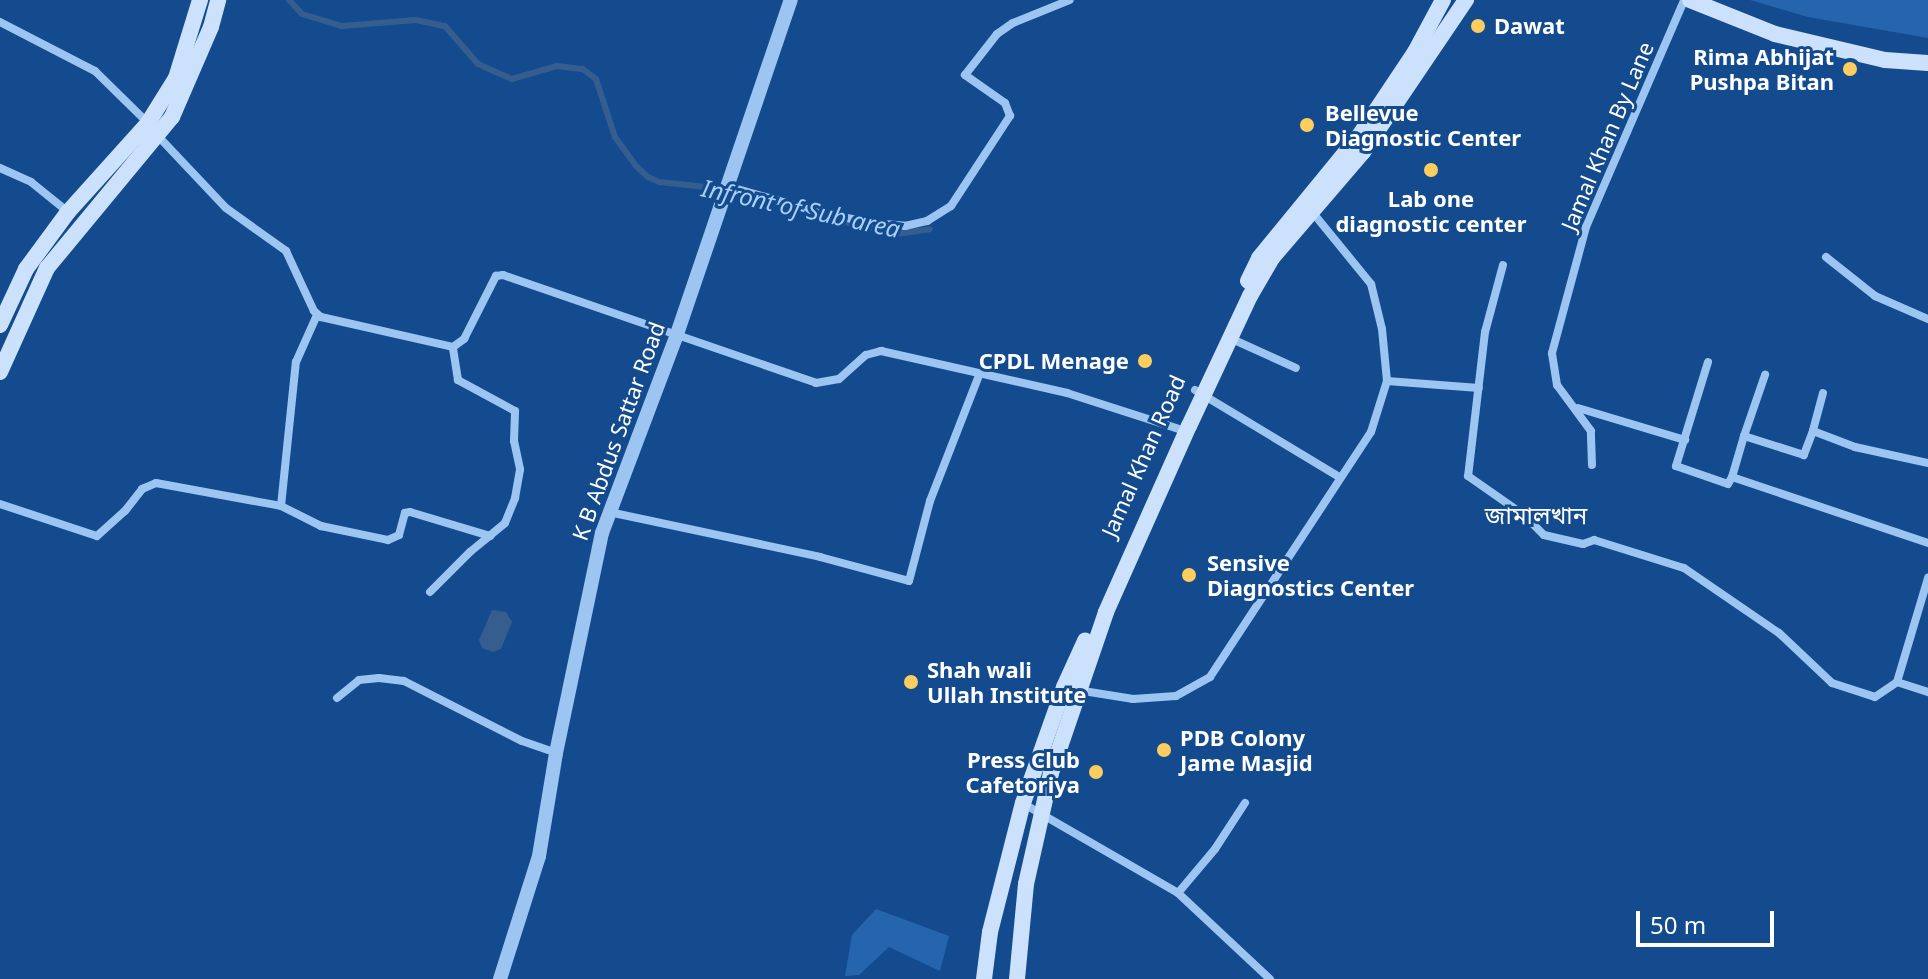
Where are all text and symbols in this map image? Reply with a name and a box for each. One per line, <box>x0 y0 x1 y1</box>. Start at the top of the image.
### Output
place label: Dawat <box>1494 13 1565 39</box>
marker: Dawat <box>1469 17 1487 35</box>
street label: Jamal Khan By Lane <box>1555 38 1659 234</box>
place label: Rima Abhijat Pushpa Bitan <box>1690 43 1834 94</box>
marker: Rima Abhijat Pushpa Bitan <box>1841 60 1859 78</box>
place label: Bellevue Diagnostic Center <box>1325 99 1521 150</box>
marker: Bellevue Diagnostic Center <box>1296 114 1318 136</box>
marker: Lab one diagnostic center <box>1420 159 1442 181</box>
water label: Infront of Sub area <box>699 173 903 243</box>
place label: Lab one diagnostic center <box>1335 185 1527 236</box>
street label: K B Abdus Sattar Road <box>566 318 670 544</box>
place label: CPDL Menage <box>979 348 1129 374</box>
marker: CPDL Menage <box>1136 352 1154 370</box>
street label: Jamal Khan Road <box>1095 371 1191 541</box>
district label: জামালখান <box>1485 501 1587 529</box>
place label: Sensive Diagnostics Center <box>1207 549 1414 600</box>
marker: Sensive Diagnostics Center <box>1178 564 1200 586</box>
place label: Shah wali Ullah Institute <box>927 656 1086 708</box>
marker: Shah wali Ullah Institute <box>902 673 920 691</box>
place label: PDB Colony Jame Masjid <box>1180 724 1313 776</box>
marker: PDB Colony Jame Masjid <box>1155 741 1173 759</box>
place label: Press Club Cafetoriya <box>966 746 1080 798</box>
marker: Press Club Cafetoriya <box>1087 763 1105 781</box>
scale bar <box>1640 895 1778 945</box>
text: 50 m <box>1650 908 1706 941</box>

